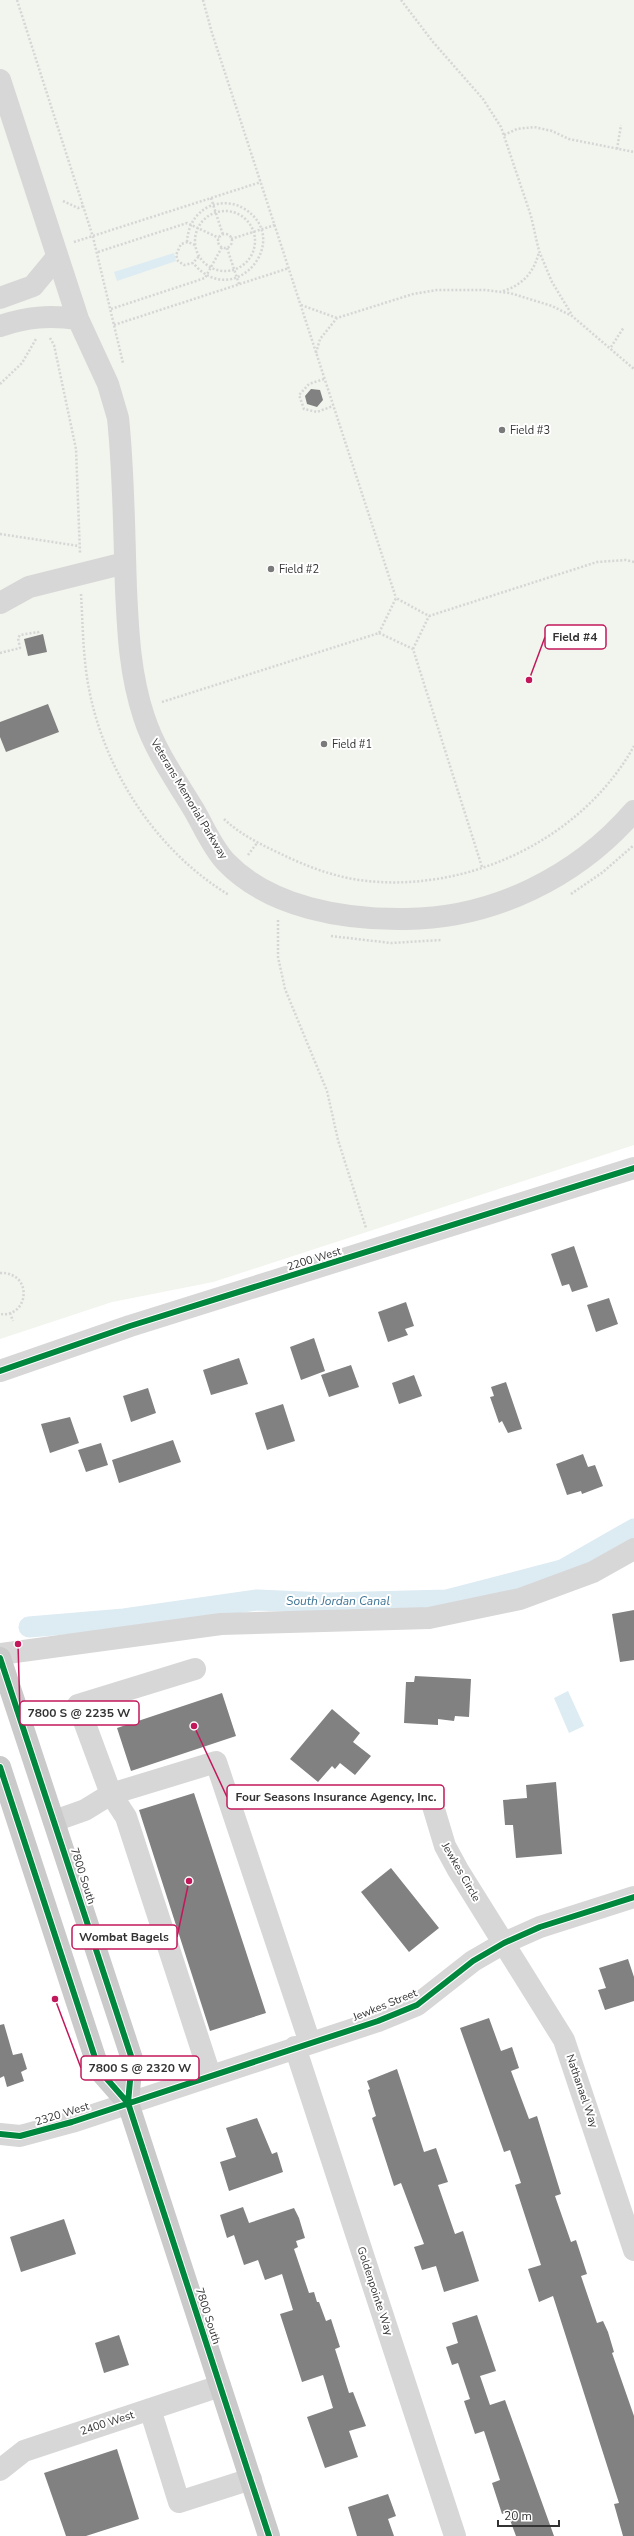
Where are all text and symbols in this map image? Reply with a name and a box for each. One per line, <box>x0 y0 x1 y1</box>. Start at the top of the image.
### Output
place label: Field #3 <box>510 423 550 438</box>
marker: Field #3 <box>497 425 507 435</box>
place label: Field #2 <box>279 562 319 577</box>
marker: Field #2 <box>266 564 276 574</box>
callout: Field #4 <box>545 625 606 649</box>
text: Field #4 <box>553 629 597 645</box>
street label: Veterans Memorial Parkway <box>147 735 231 862</box>
place label: Field #1 <box>332 737 372 752</box>
marker: Field #1 <box>319 739 329 749</box>
street label: 2200 West <box>285 1244 343 1274</box>
water label: South Jordan Canal <box>286 1593 390 1609</box>
callout: 7800 S @ 2235 W <box>20 1701 139 1725</box>
text: 7800 S @ 2235 W <box>28 1705 131 1721</box>
callout: Four Seasons Insurance Agency, Inc. <box>227 1785 444 1809</box>
text: Four Seasons Insurance Agency, Inc. <box>235 1789 437 1805</box>
street label: Jewkes Circle <box>438 1839 484 1904</box>
street label: 7800 South <box>67 1846 99 1906</box>
callout: Wombat Bagels <box>72 1925 177 1949</box>
text: Wombat Bagels <box>79 1929 169 1945</box>
street label: Jewkes Street <box>350 1985 419 2025</box>
street label: Nathanael Way <box>562 2052 602 2130</box>
callout: 7800 S @ 2320 W <box>81 2056 199 2080</box>
text: 7800 S @ 2320 W <box>89 2060 192 2076</box>
street label: 2320 West <box>33 2099 91 2129</box>
street label: Goldenpointe Way <box>354 2245 397 2338</box>
street label: 7800 South <box>192 2286 224 2346</box>
street label: 2400 West <box>78 2407 136 2439</box>
scale bar <box>498 2502 559 2528</box>
text: 20 m <box>504 2508 532 2524</box>

